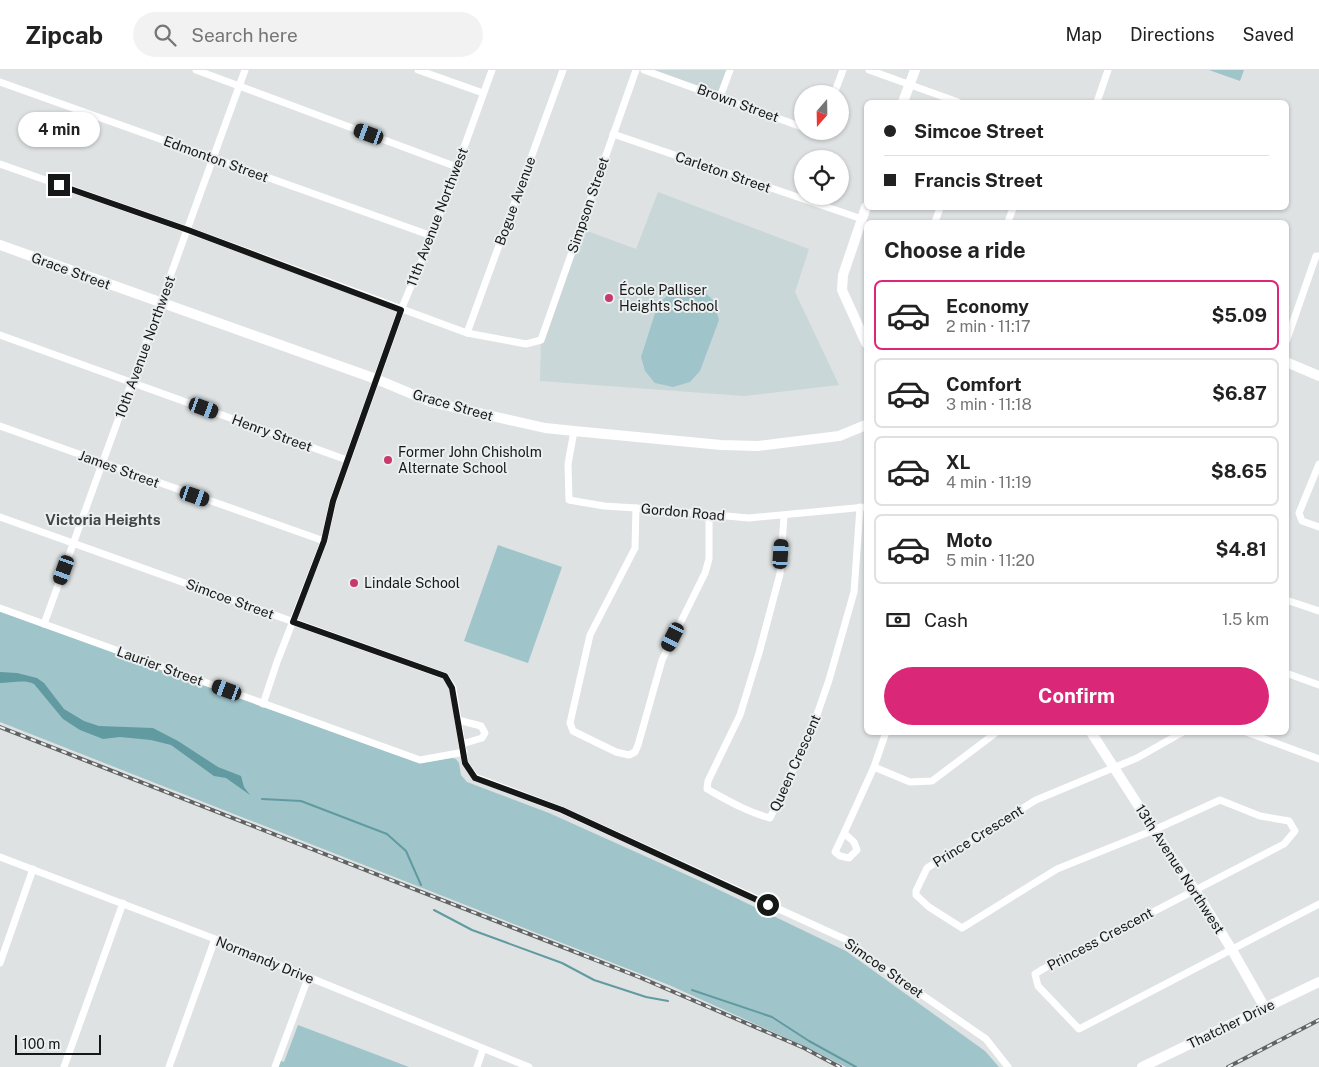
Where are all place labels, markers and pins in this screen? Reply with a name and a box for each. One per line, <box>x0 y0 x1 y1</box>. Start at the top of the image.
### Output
place label: École Palliser Heights School <box>619 281 718 314</box>
marker: École Palliser Heights School <box>603 292 615 304</box>
place label: Former John Chisholm Alternate School <box>398 444 542 476</box>
marker: Former John Chisholm Alternate School <box>382 454 394 466</box>
place label: Lindale School <box>364 575 460 591</box>
marker: Lindale School <box>348 577 360 589</box>

